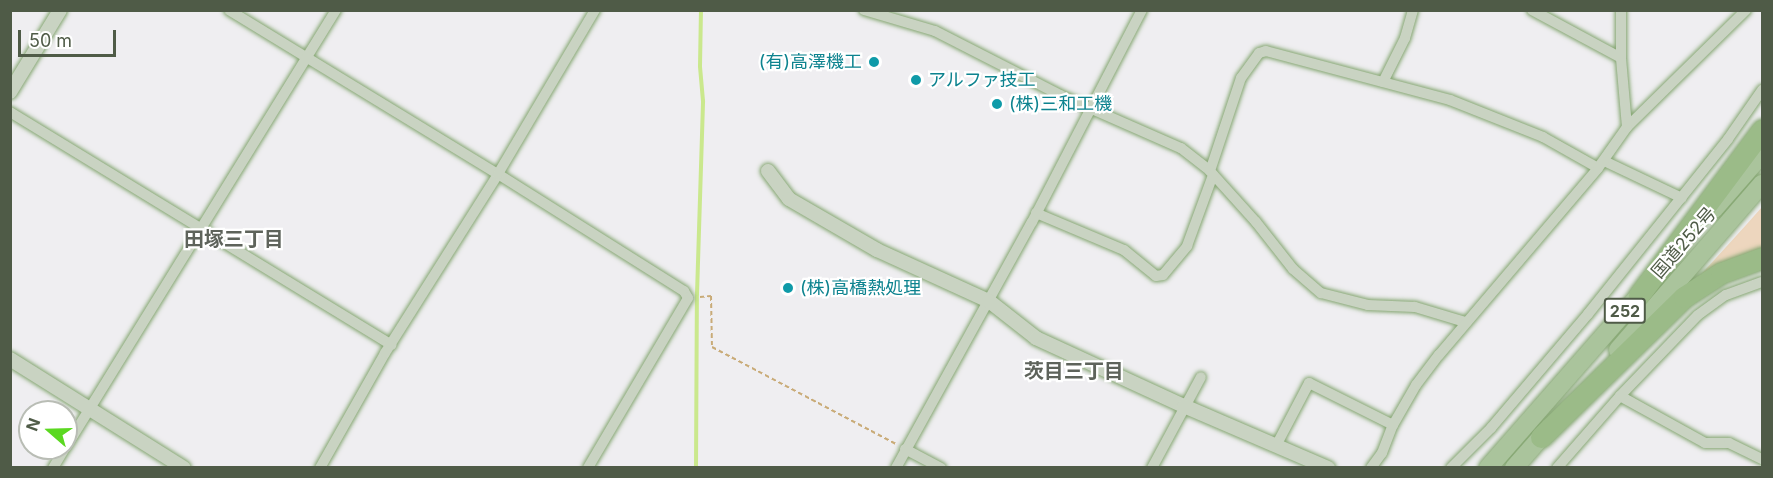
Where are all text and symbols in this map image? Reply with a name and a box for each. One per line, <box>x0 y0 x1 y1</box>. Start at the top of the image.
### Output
scale bar <box>21 18 118 56</box>
text: 50 m <box>29 30 72 51</box>
place label: (有)高澤機工 <box>759 51 862 73</box>
marker: (有)高澤機工 <box>867 55 881 69</box>
place label: アルファ技工 <box>928 69 1036 91</box>
marker: アルファ技工 <box>909 73 923 87</box>
place label: (株)三和工機 <box>1009 93 1112 115</box>
marker: (株)三和工機 <box>990 97 1004 111</box>
street label: 国道252号 <box>1647 203 1721 283</box>
district label: 田塚三丁目 <box>184 227 284 251</box>
place label: (株)高橋熱処理 <box>800 277 921 299</box>
marker: (株)高橋熱処理 <box>781 281 795 295</box>
road number: 252 <box>1602 298 1648 324</box>
district label: 茨目三丁目 <box>1024 359 1124 383</box>
north arrow <box>18 400 78 460</box>
text: N <box>21 415 44 434</box>

